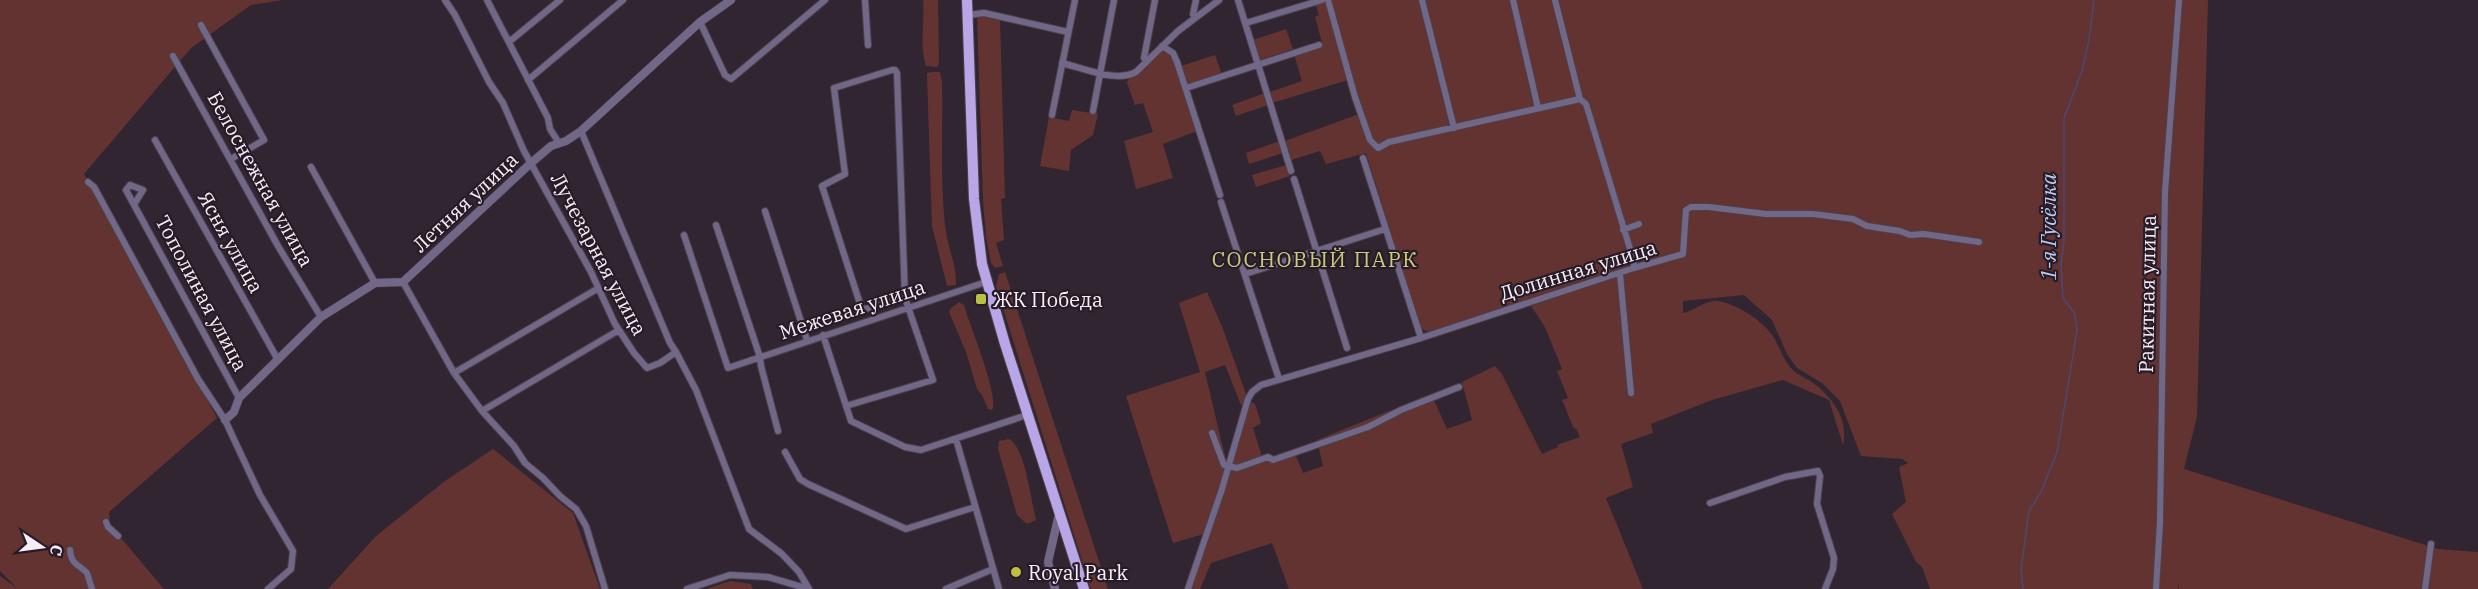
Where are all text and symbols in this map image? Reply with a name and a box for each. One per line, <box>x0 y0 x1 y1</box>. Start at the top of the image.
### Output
street label: Белоснежная улица <box>202 87 320 271</box>
street label: Летняя улица <box>406 146 524 258</box>
street label: Лучезарная улица <box>545 168 653 340</box>
water label: 1-я Гусёлка <box>2034 173 2062 281</box>
street label: Ясня улица <box>192 186 270 298</box>
street label: Тополиная улица <box>150 210 255 376</box>
street label: Ракитная улица <box>2132 215 2162 373</box>
street label: Долинная улица <box>1496 233 1660 307</box>
district label: СОСНОВЫЙ ПАРК <box>1212 245 1418 273</box>
street label: Межевая улица <box>775 273 929 345</box>
place label: ЖК Победа <box>993 286 1103 313</box>
marker: ЖК Победа <box>974 292 988 306</box>
north arrow <box>12 517 72 577</box>
text: С <box>46 543 68 558</box>
place label: Royal Park <box>1028 559 1128 586</box>
marker: Royal Park <box>1009 565 1023 579</box>

